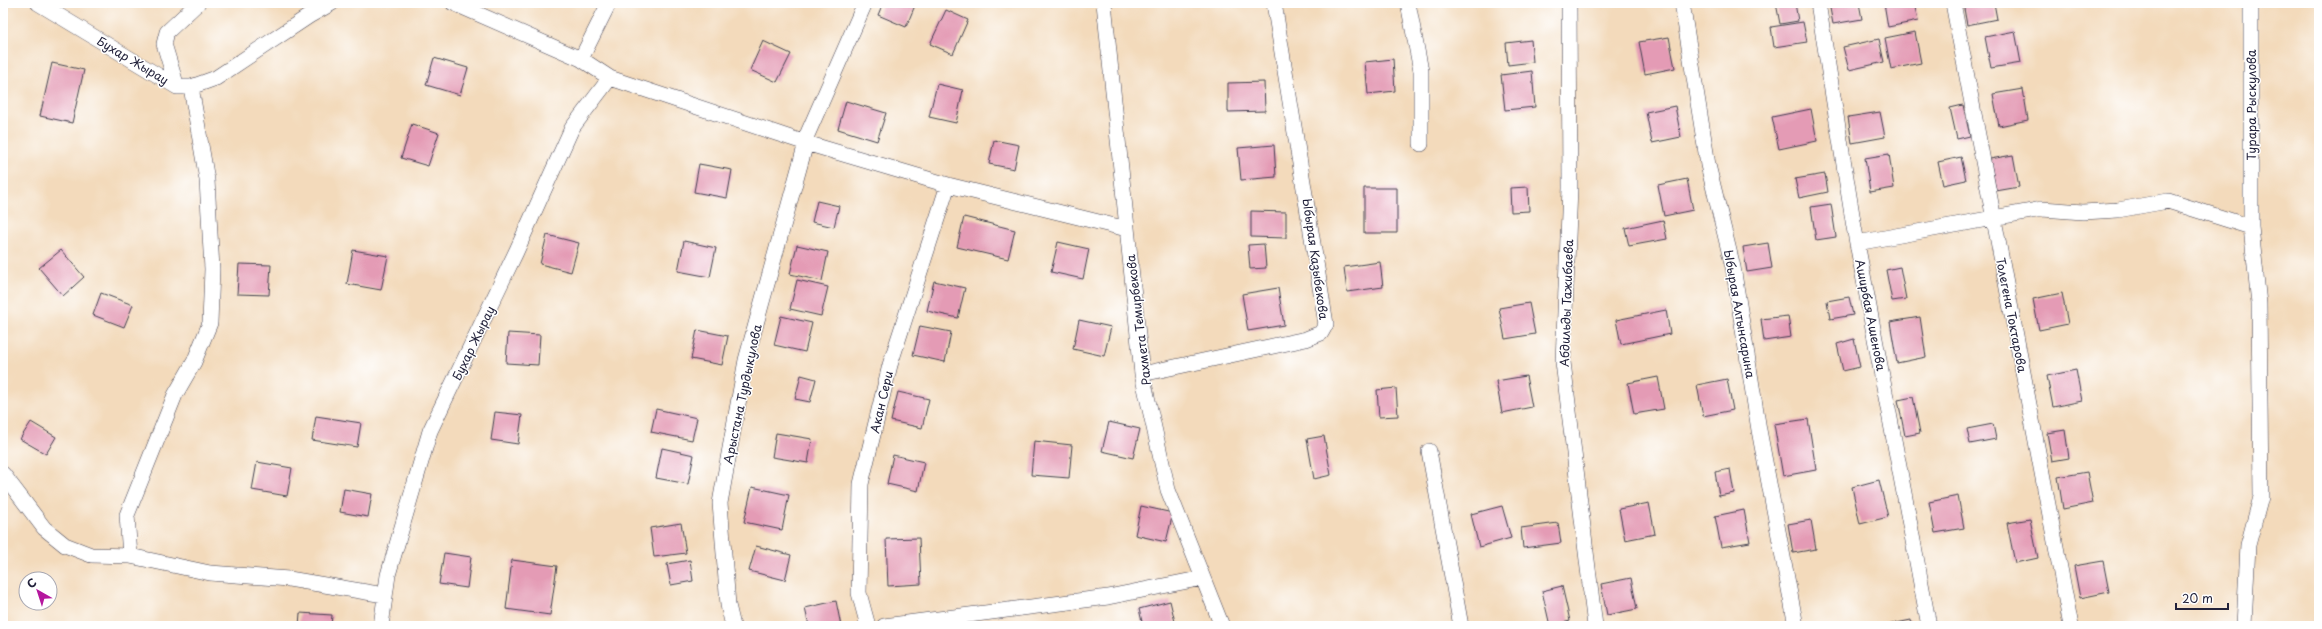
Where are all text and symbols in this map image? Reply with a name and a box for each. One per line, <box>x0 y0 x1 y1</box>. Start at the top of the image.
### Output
street label: Бухар Жырау <box>94 31 172 89</box>
street label: Турара Рыскулова <box>2242 49 2260 160</box>
street label: Ыбырая Казыбекова <box>1299 197 1333 321</box>
street label: Абдильды Тажибаева <box>1555 238 1577 367</box>
street label: Ыбырая Алтынсарина <box>1720 248 1760 380</box>
street label: Рахмета Темирбекова <box>1121 253 1155 386</box>
street label: Толегена Токтарова <box>1992 256 2032 375</box>
street label: Аширбая Ашенова <box>1851 258 1891 373</box>
street label: Бухар Жырау <box>447 303 499 383</box>
street label: Арыстана Турдыкулова <box>718 322 766 466</box>
street label: Акан Сери <box>865 369 897 435</box>
north arrow <box>18 571 58 611</box>
text: С <box>23 574 40 592</box>
scale bar <box>2176 585 2228 611</box>
text: 20 m <box>2182 589 2213 607</box>

